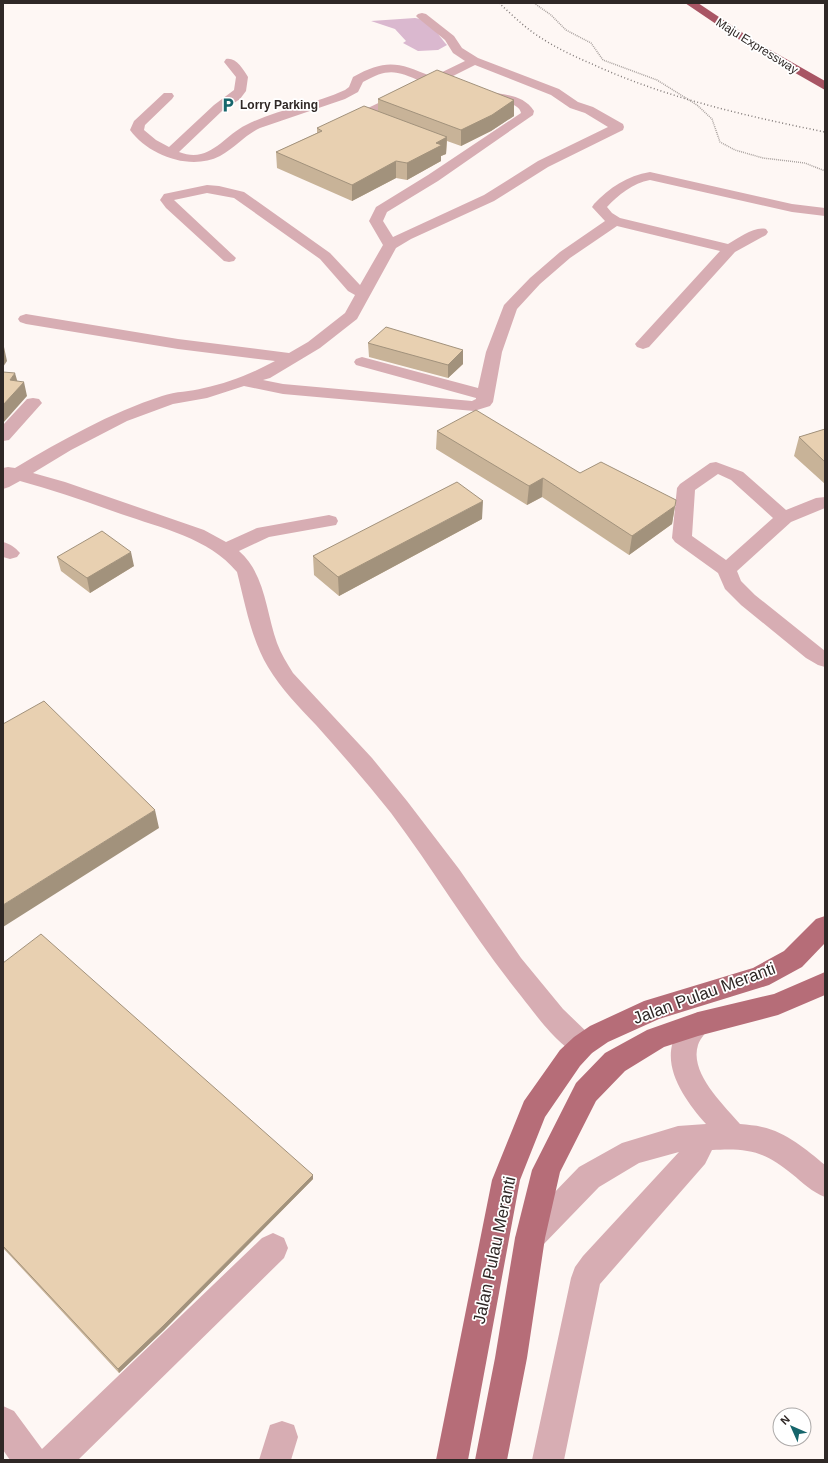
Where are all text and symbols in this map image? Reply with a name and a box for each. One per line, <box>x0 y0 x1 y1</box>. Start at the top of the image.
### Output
street label: Maju Expressway <box>713 15 801 77</box>
parking icon: Lorry Parking <box>219 96 237 114</box>
place label: Lorry Parking <box>240 98 318 112</box>
street label: Jalan Pulau Meranti <box>630 959 778 1028</box>
street label: Jalan Pulau Meranti <box>470 1175 519 1326</box>
north arrow <box>772 1407 812 1447</box>
text: N <box>778 1413 792 1427</box>

